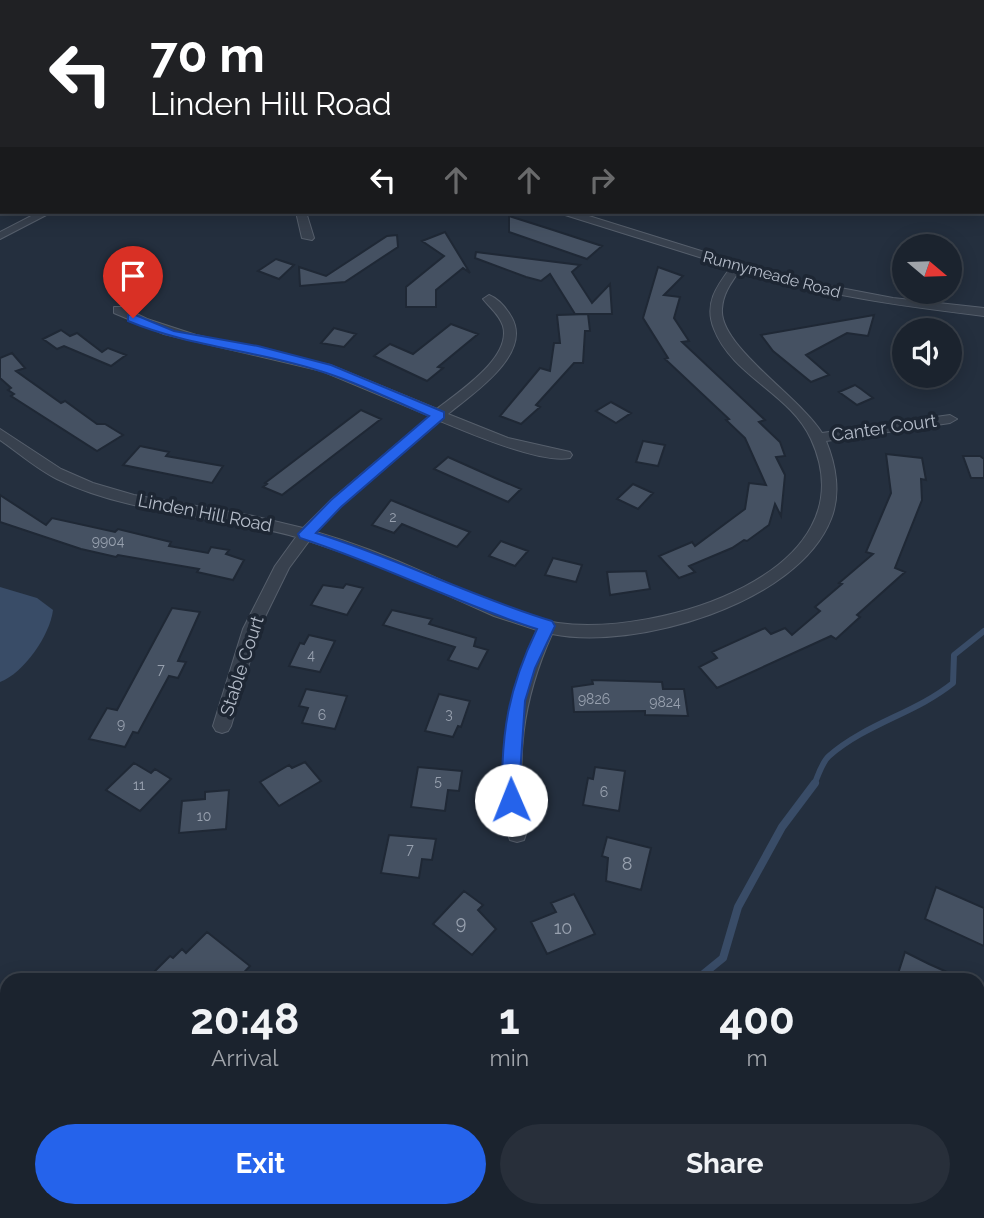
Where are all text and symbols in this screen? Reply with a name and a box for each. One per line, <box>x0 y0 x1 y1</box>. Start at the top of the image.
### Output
text: 70 m <box>150 26 265 83</box>
icon: left <box>35 28 126 119</box>
text: Linden Hill Road <box>150 85 392 122</box>
icon: left <box>364 161 402 199</box>
icon: ahead <box>437 161 475 199</box>
icon: ahead <box>510 161 548 199</box>
icon: right <box>583 161 621 199</box>
north arrow <box>892 234 962 304</box>
map controls <box>892 234 962 388</box>
pin <box>103 246 163 318</box>
street label: Runnymeade Road <box>701 247 843 302</box>
icon: arrive <box>114 257 152 295</box>
button: sound <box>892 318 962 388</box>
street label: Canter Court <box>830 410 938 445</box>
street label: Linden Hill Road <box>136 489 274 536</box>
house number: 2 <box>389 509 397 525</box>
house number: 9904 <box>92 533 125 549</box>
street label: Stable Court <box>215 613 268 718</box>
house number: 4 <box>307 647 315 663</box>
house number: 7 <box>157 661 165 677</box>
house number: 9826 <box>578 691 610 707</box>
house number: 9824 <box>649 694 681 710</box>
house number: 3 <box>445 706 453 722</box>
house number: 6 <box>318 707 326 723</box>
house number: 9 <box>117 716 125 732</box>
position arrow <box>474 763 548 837</box>
house number: 5 <box>434 773 442 789</box>
house number: 11 <box>133 777 145 793</box>
house number: 6 <box>600 784 608 800</box>
house number: 10 <box>197 808 211 824</box>
house number: 7 <box>406 841 414 857</box>
house number: 8 <box>622 853 632 874</box>
house number: 9 <box>456 912 466 933</box>
house number: 10 <box>554 917 572 938</box>
text: 20:48 <box>190 995 299 1044</box>
text: 1 <box>499 995 520 1044</box>
text: 400 <box>719 995 795 1044</box>
text: Arrival <box>211 1044 278 1071</box>
text: min <box>490 1044 529 1071</box>
text: m <box>746 1044 768 1071</box>
button: Exit <box>35 1124 486 1204</box>
button: Share <box>500 1124 950 1204</box>

